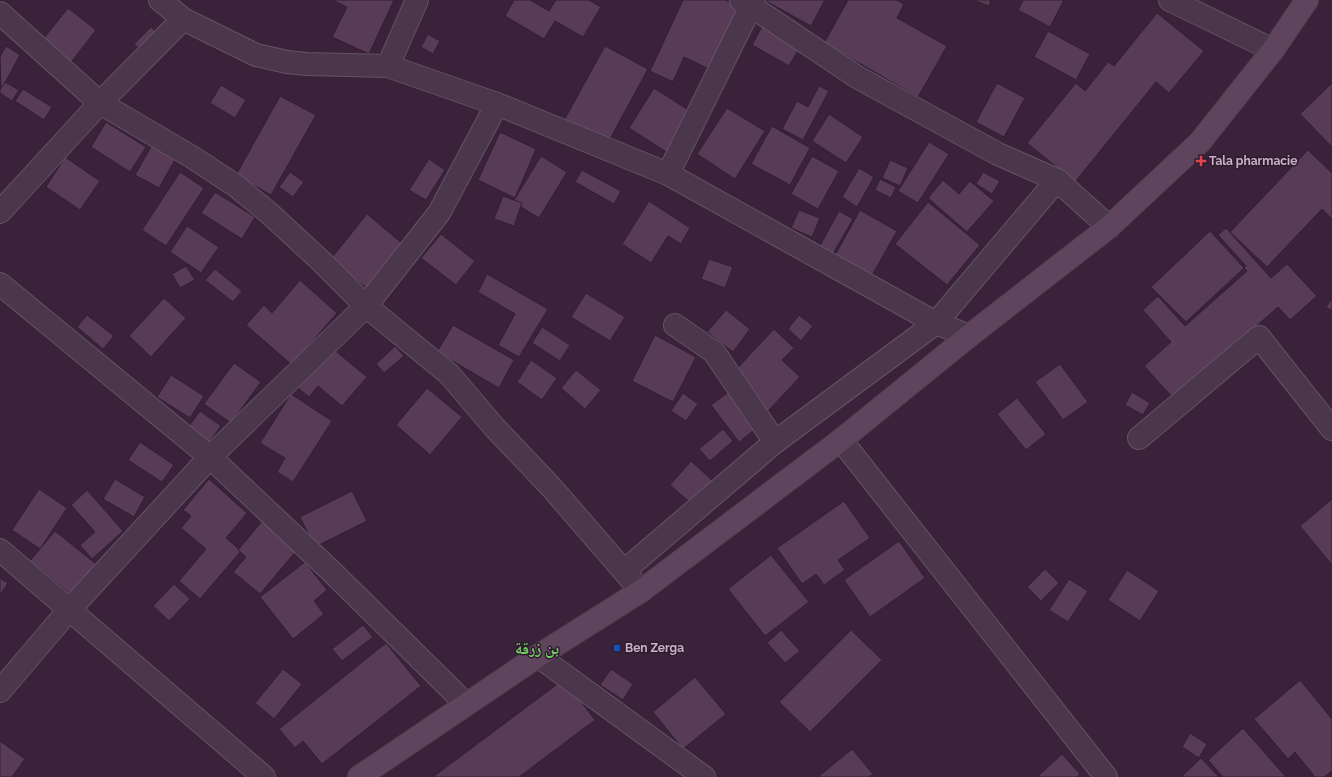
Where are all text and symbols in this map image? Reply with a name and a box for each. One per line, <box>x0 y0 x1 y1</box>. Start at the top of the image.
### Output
place label: Tala pharmacie <box>1209 154 1297 168</box>
marker: Tala pharmacie <box>1196 156 1206 166</box>
district label: بن زرقة <box>515 639 559 658</box>
place label: Ben Zerga <box>625 641 684 655</box>
marker: Ben Zerga <box>612 643 622 653</box>

